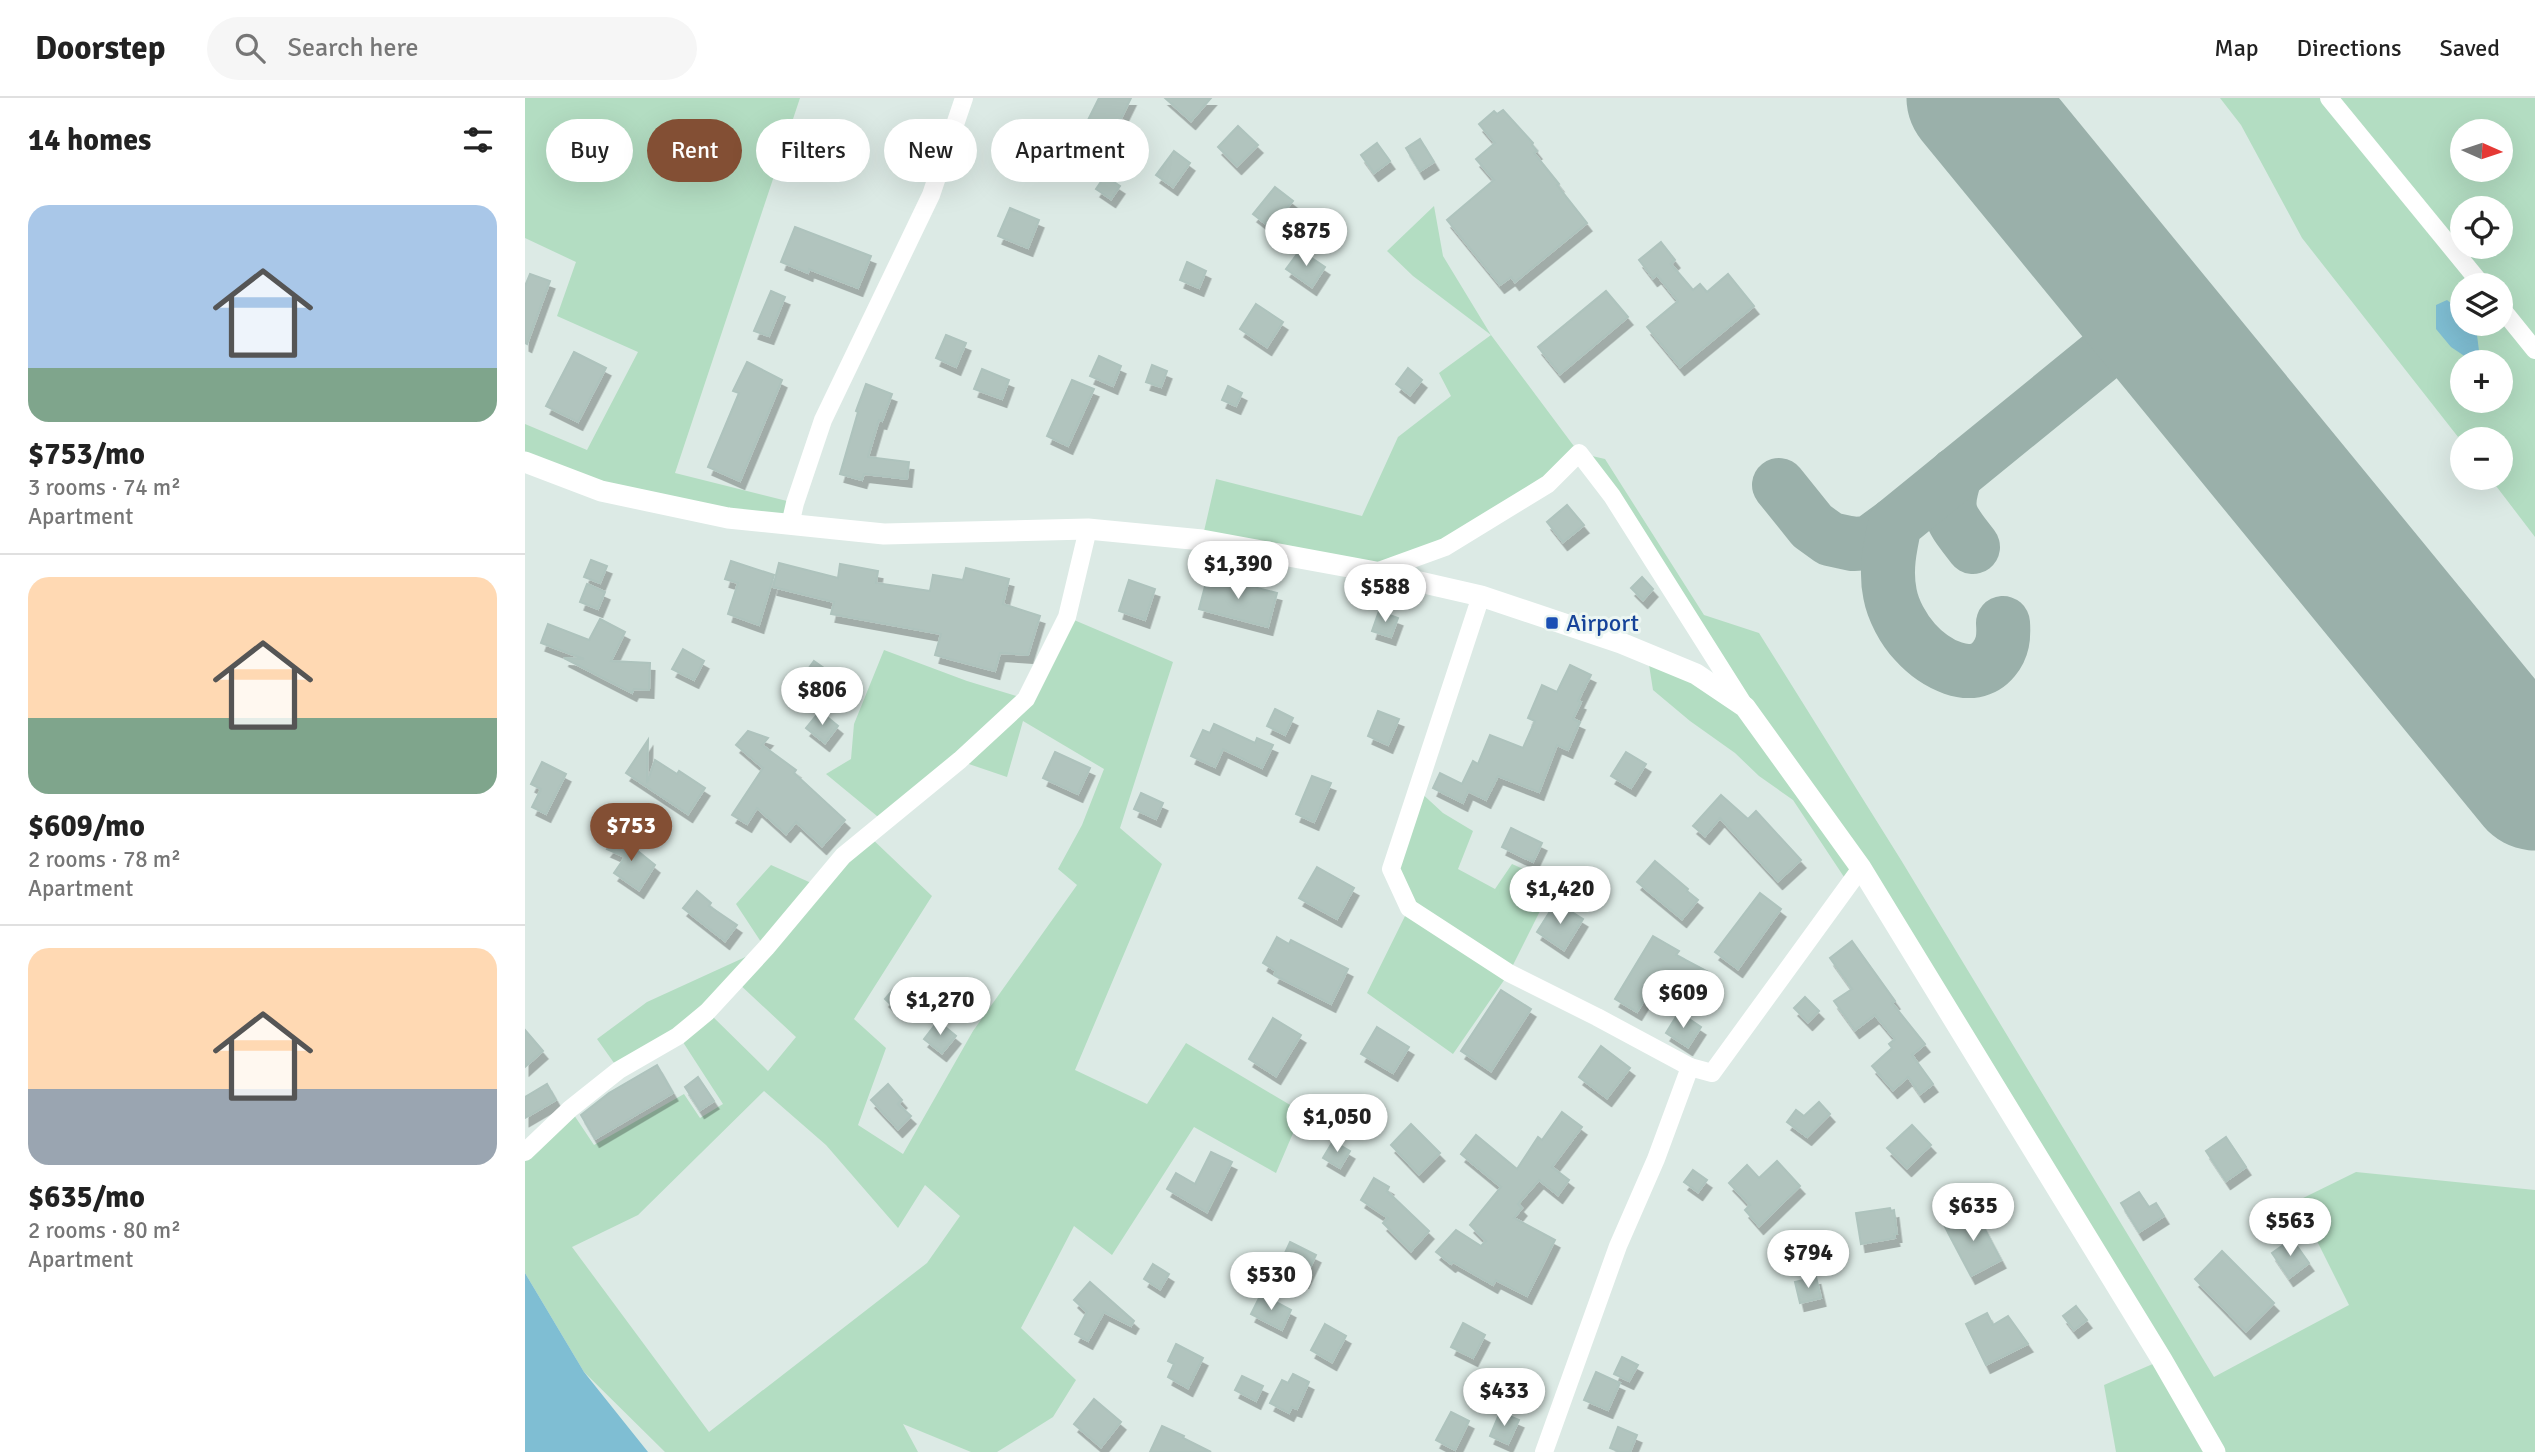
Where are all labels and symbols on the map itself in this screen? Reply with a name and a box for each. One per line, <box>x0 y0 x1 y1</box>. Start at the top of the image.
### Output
north arrow <box>2450 119 2513 182</box>
pin: $875 <box>1265 208 1347 268</box>
pin: $1,390 <box>1181 542 1295 601</box>
pin: $588 <box>1344 564 1426 624</box>
place label: Airport <box>1566 608 1639 638</box>
marker: Airport <box>1544 615 1560 631</box>
pin: $806 <box>781 668 863 727</box>
pin: $753 <box>590 804 672 863</box>
pin: $1,420 <box>1503 866 1617 926</box>
pin: $609 <box>1642 970 1724 1030</box>
pin: $1,270 <box>883 978 997 1037</box>
pin: $1,050 <box>1280 1094 1394 1154</box>
pin: $635 <box>1932 1184 2014 1243</box>
pin: $563 <box>2249 1198 2331 1258</box>
pin: $794 <box>1767 1230 1849 1290</box>
pin: $530 <box>1230 1252 1312 1312</box>
pin: $433 <box>1463 1368 1545 1428</box>

